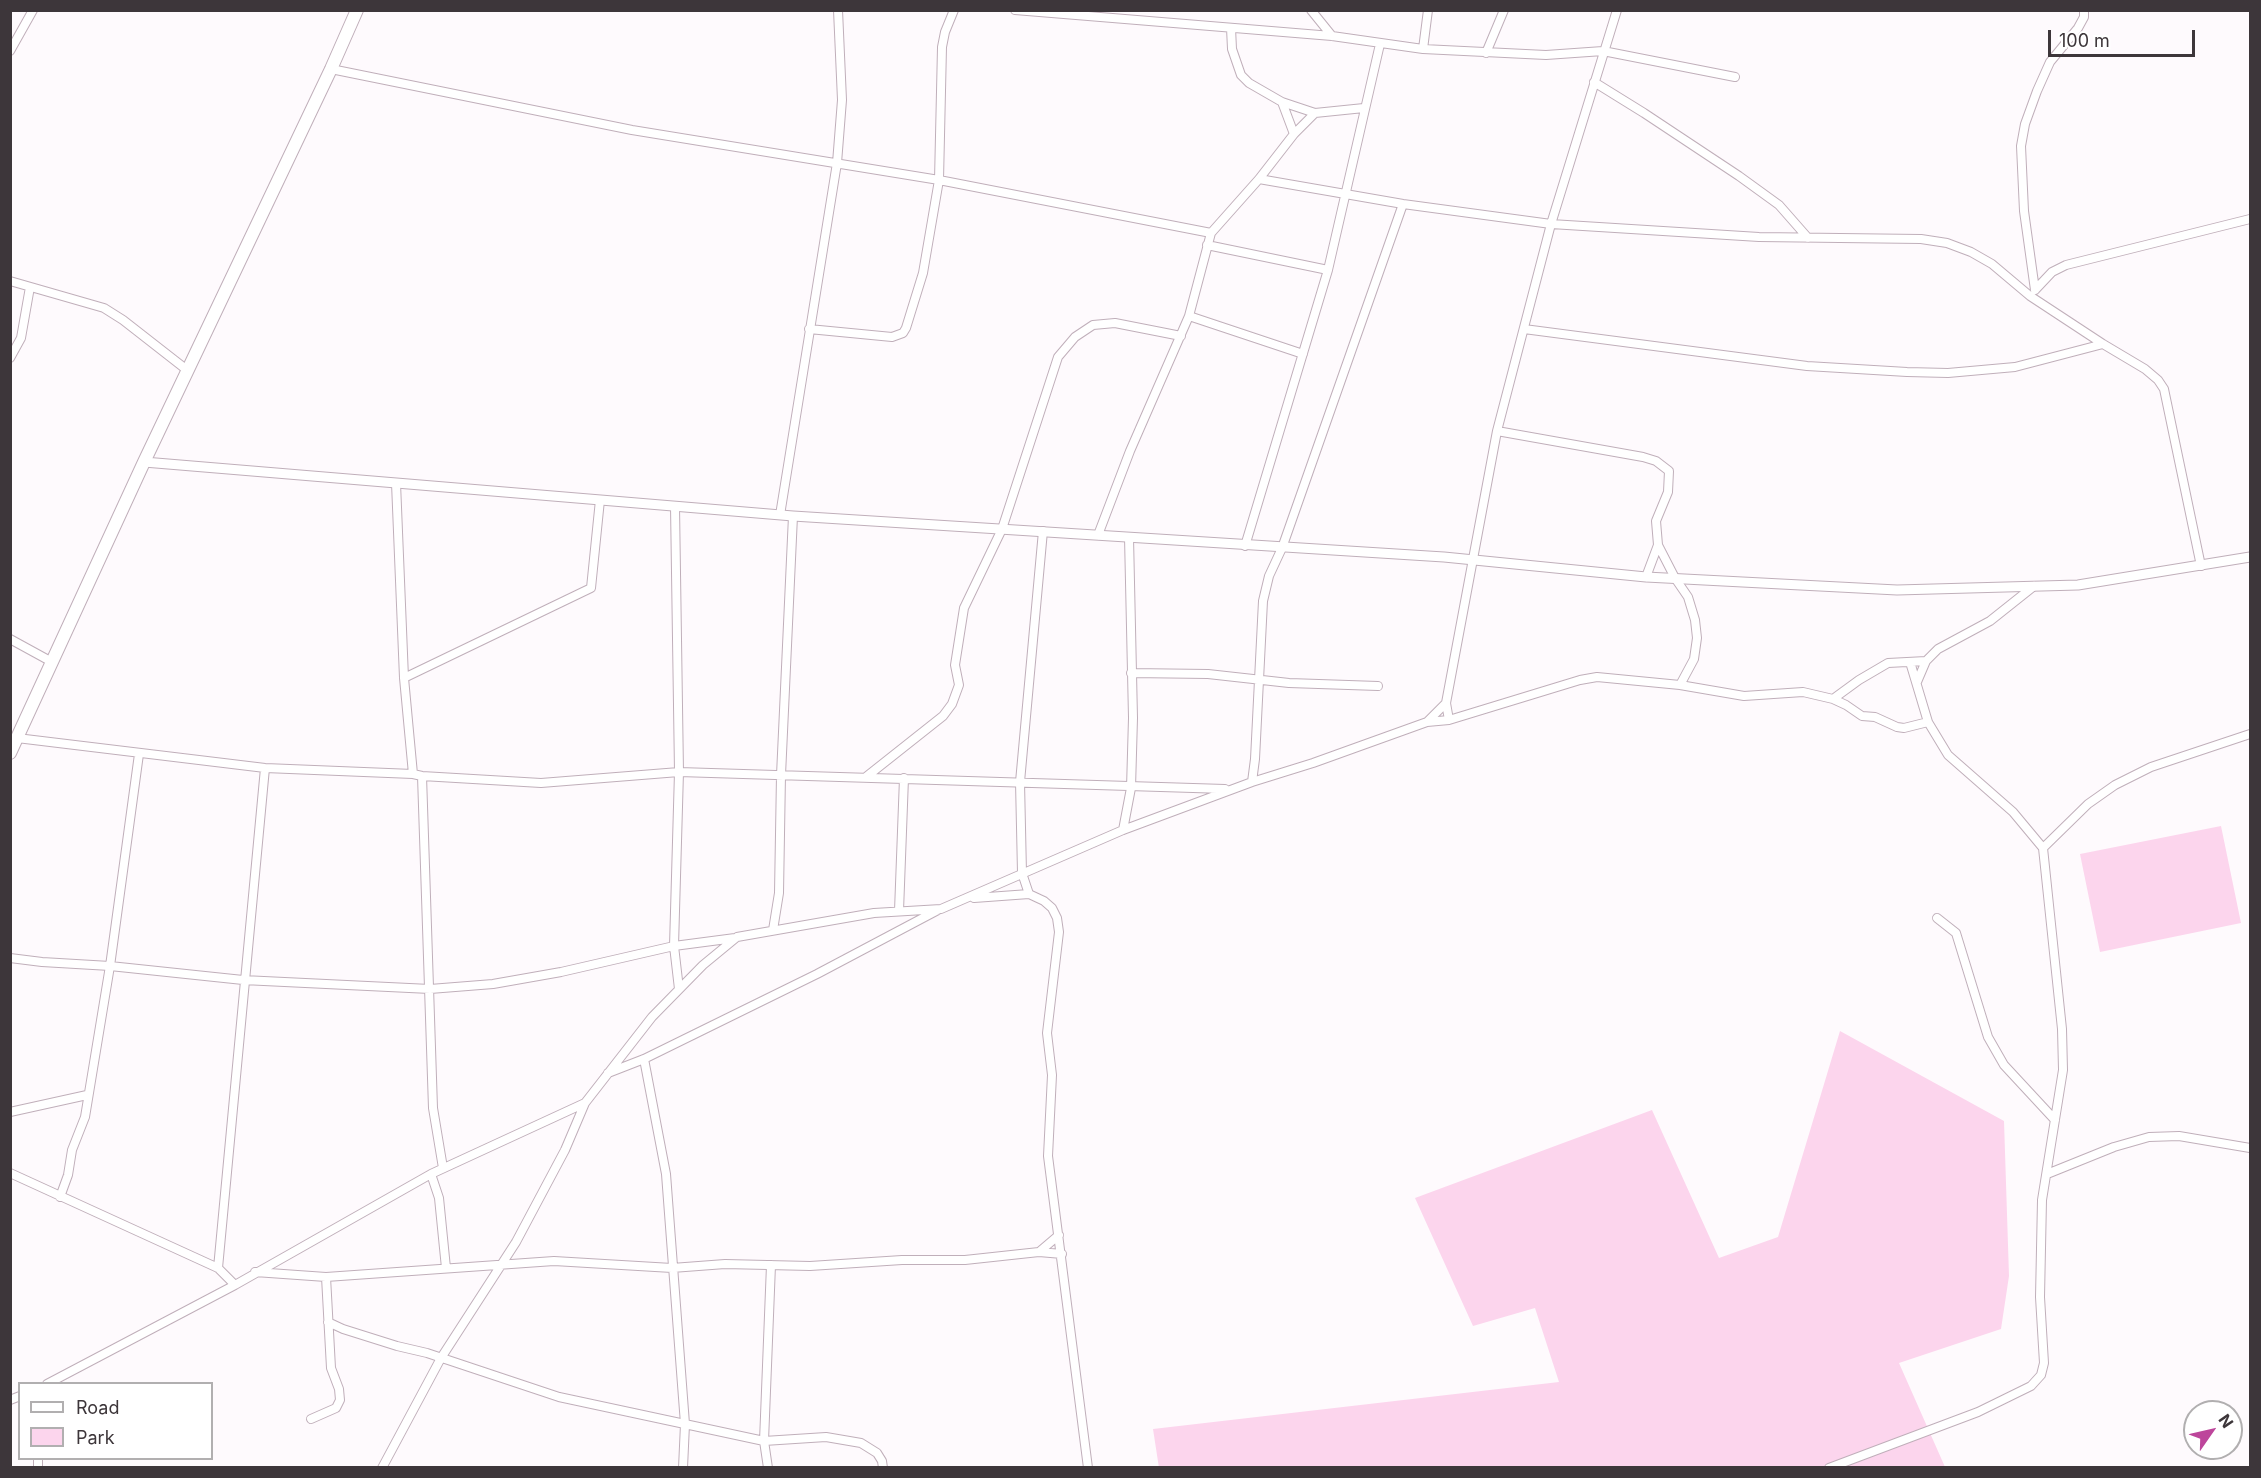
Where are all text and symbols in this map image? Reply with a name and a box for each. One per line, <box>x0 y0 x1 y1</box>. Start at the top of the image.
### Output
scale bar <box>2051 18 2198 56</box>
text: 100 m <box>2059 30 2110 51</box>
legend <box>18 1382 213 1460</box>
text: Road <box>76 1397 119 1418</box>
north arrow <box>2183 1400 2243 1460</box>
text: N <box>2215 1410 2238 1432</box>
text: Park <box>76 1427 115 1448</box>

